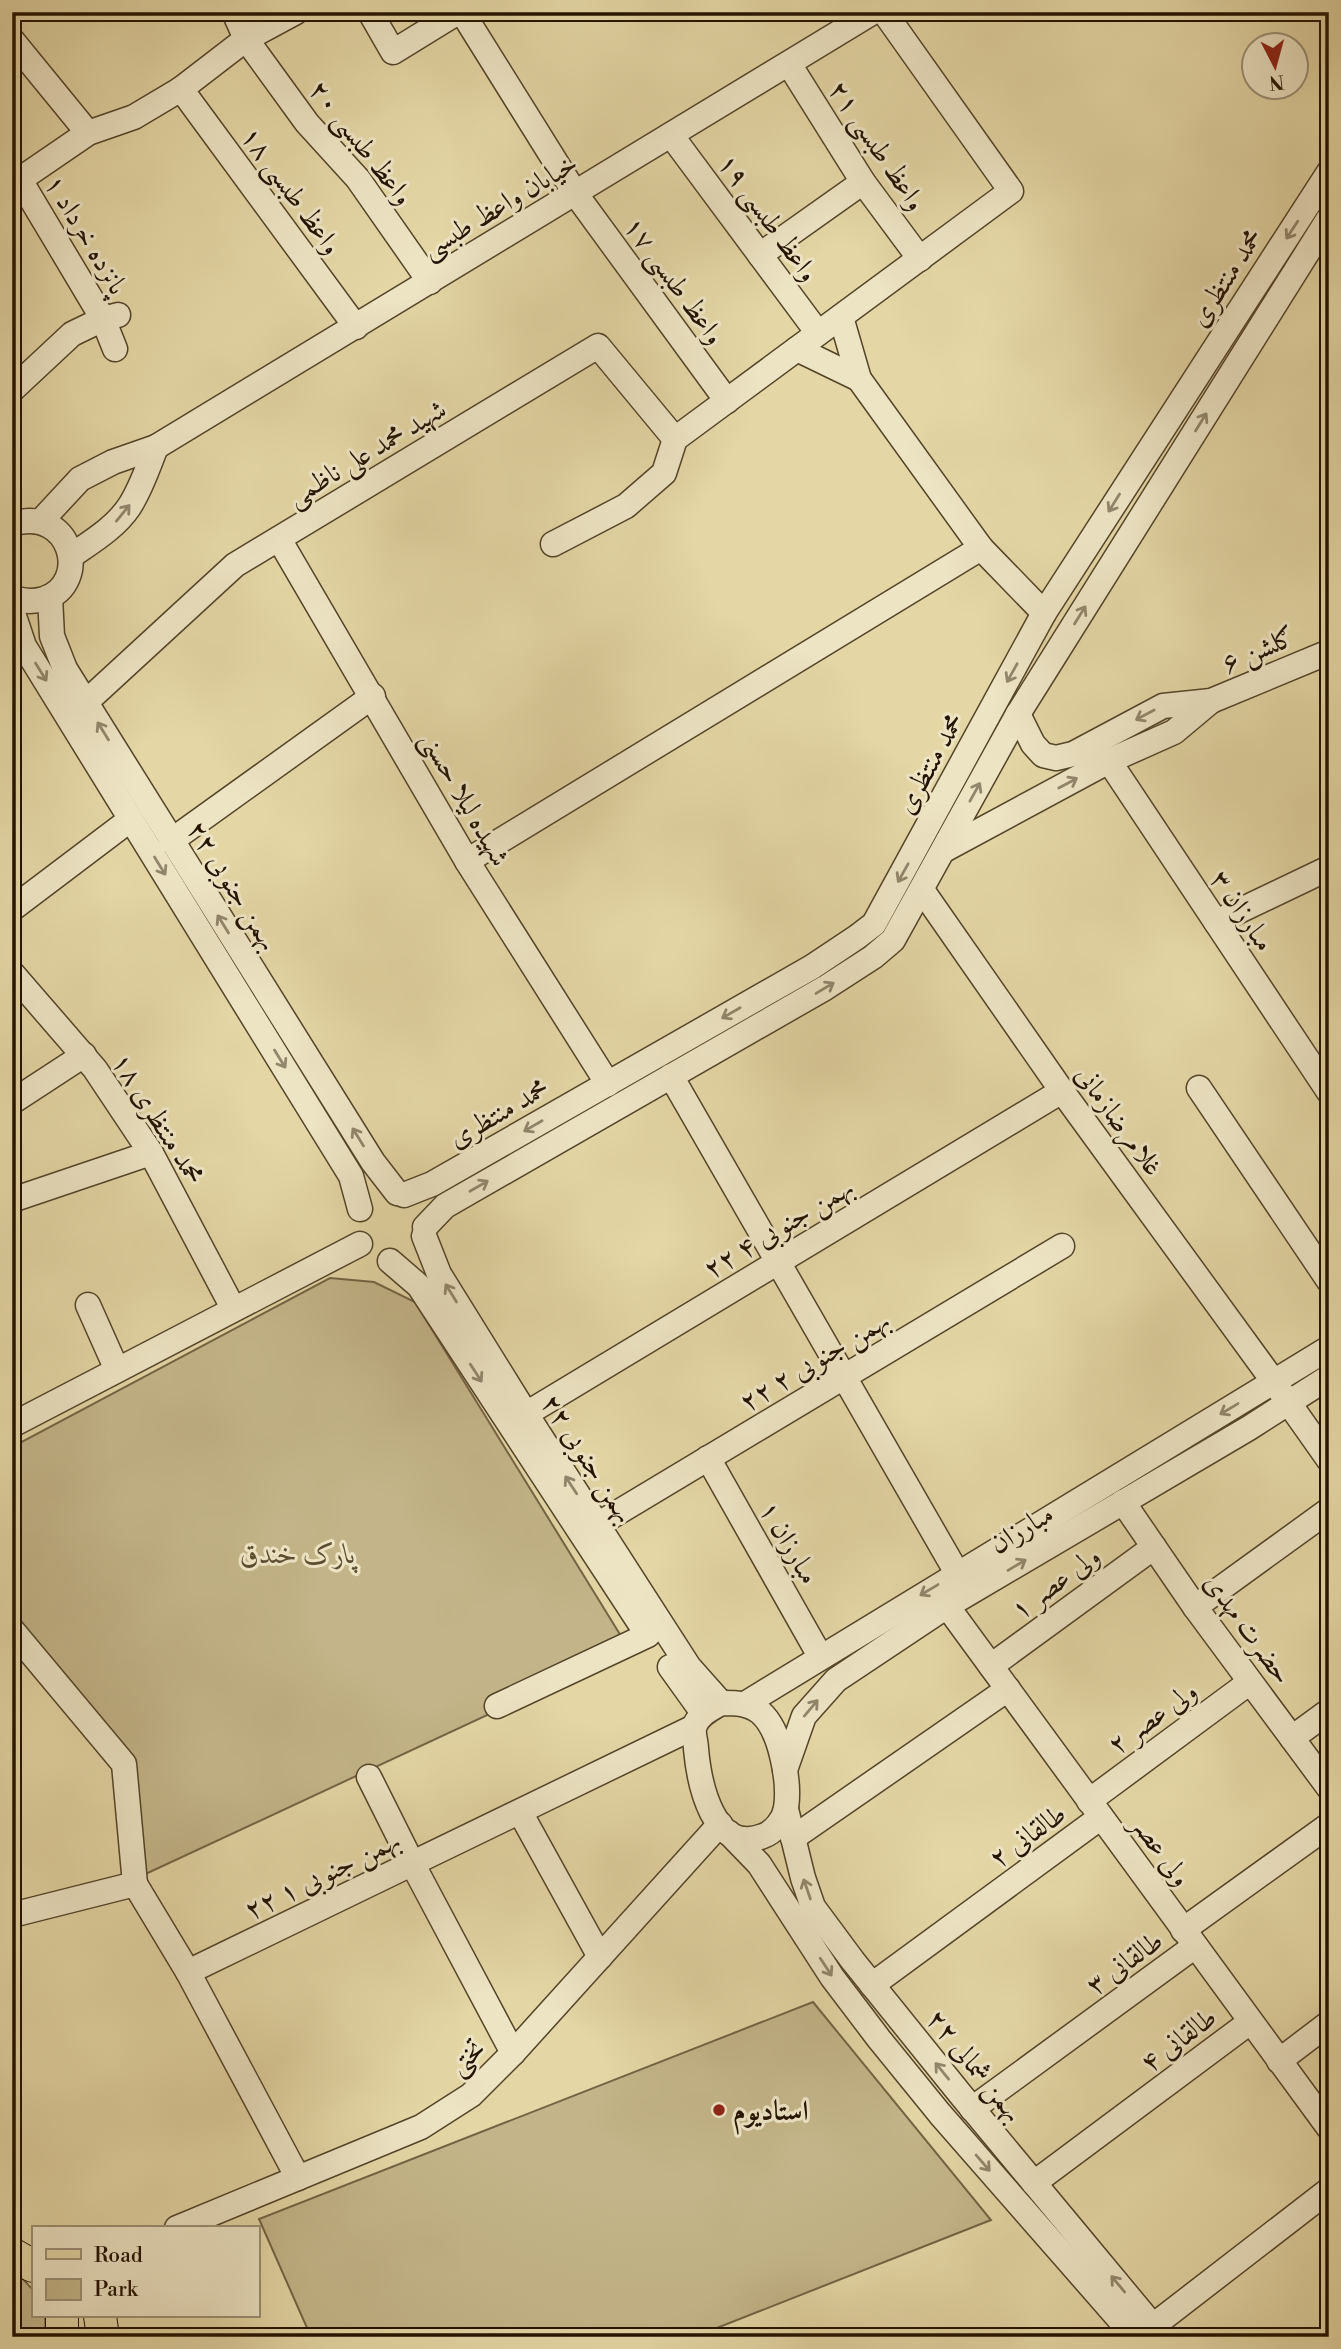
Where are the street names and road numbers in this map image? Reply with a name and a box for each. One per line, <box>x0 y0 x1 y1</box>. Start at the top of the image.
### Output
street label: واعظ طبسی ۲۰ <box>300 73 421 213</box>
street label: واعظ طبسی ۲۱ <box>820 74 933 218</box>
street label: واعظ طبسی ۱۸ <box>232 120 349 262</box>
street label: خیابان واعظ طبسی <box>415 146 585 268</box>
street label: واعظ طبسی ۱۹ <box>709 147 826 289</box>
street label: پانزده خرداد ۱ <box>35 168 136 304</box>
street label: واعظ طبسی ۱۷ <box>615 210 732 352</box>
street label: محمد منتظری <box>1182 222 1271 334</box>
street label: شهید محمد علی ناظمی <box>281 392 454 516</box>
street label: ګلشن ۶ <box>1216 619 1301 682</box>
street label: محمد منتظری <box>888 707 972 820</box>
street label: شهیده لیلا حسنی <box>410 725 517 873</box>
street label: ۲۲ بهمن جنوبی <box>178 814 287 958</box>
street label: مبارزان ۳ <box>1202 863 1282 958</box>
street label: محمد منتظری ۱۸ <box>103 1046 212 1191</box>
street label: غلامرضازمانی <box>1066 1059 1171 1184</box>
street label: محمد منتظری <box>442 1071 555 1156</box>
street label: ۲۲ بهمن جنوبی ۴ <box>697 1170 861 1288</box>
street label: ۲۲ بهمن جنوبی ۲ <box>733 1303 897 1421</box>
street label: ۲۲ بهمن جنوبی <box>532 1388 642 1531</box>
street label: مبارزان ۱ <box>751 1495 827 1591</box>
street label: مبارزان <box>983 1497 1060 1562</box>
street label: ولی عصر ۱ <box>1004 1539 1108 1627</box>
street label: حضرت مهدی <box>1196 1566 1300 1691</box>
street label: ولی عصر ۲ <box>1101 1674 1205 1762</box>
street label: طالقانی ۲ <box>982 1797 1073 1876</box>
street label: ولی عصر <box>1121 1806 1199 1894</box>
street label: ۲۲ بهمن جنوبی ۱ <box>239 1823 407 1929</box>
street label: طالقانی ۳ <box>1079 1924 1170 2003</box>
street label: طالقانی ۴ <box>1134 2000 1224 2080</box>
street label: ۲۲ بهمن شمالی <box>919 2002 1031 2130</box>
street label: تختی <box>441 2031 494 2084</box>

